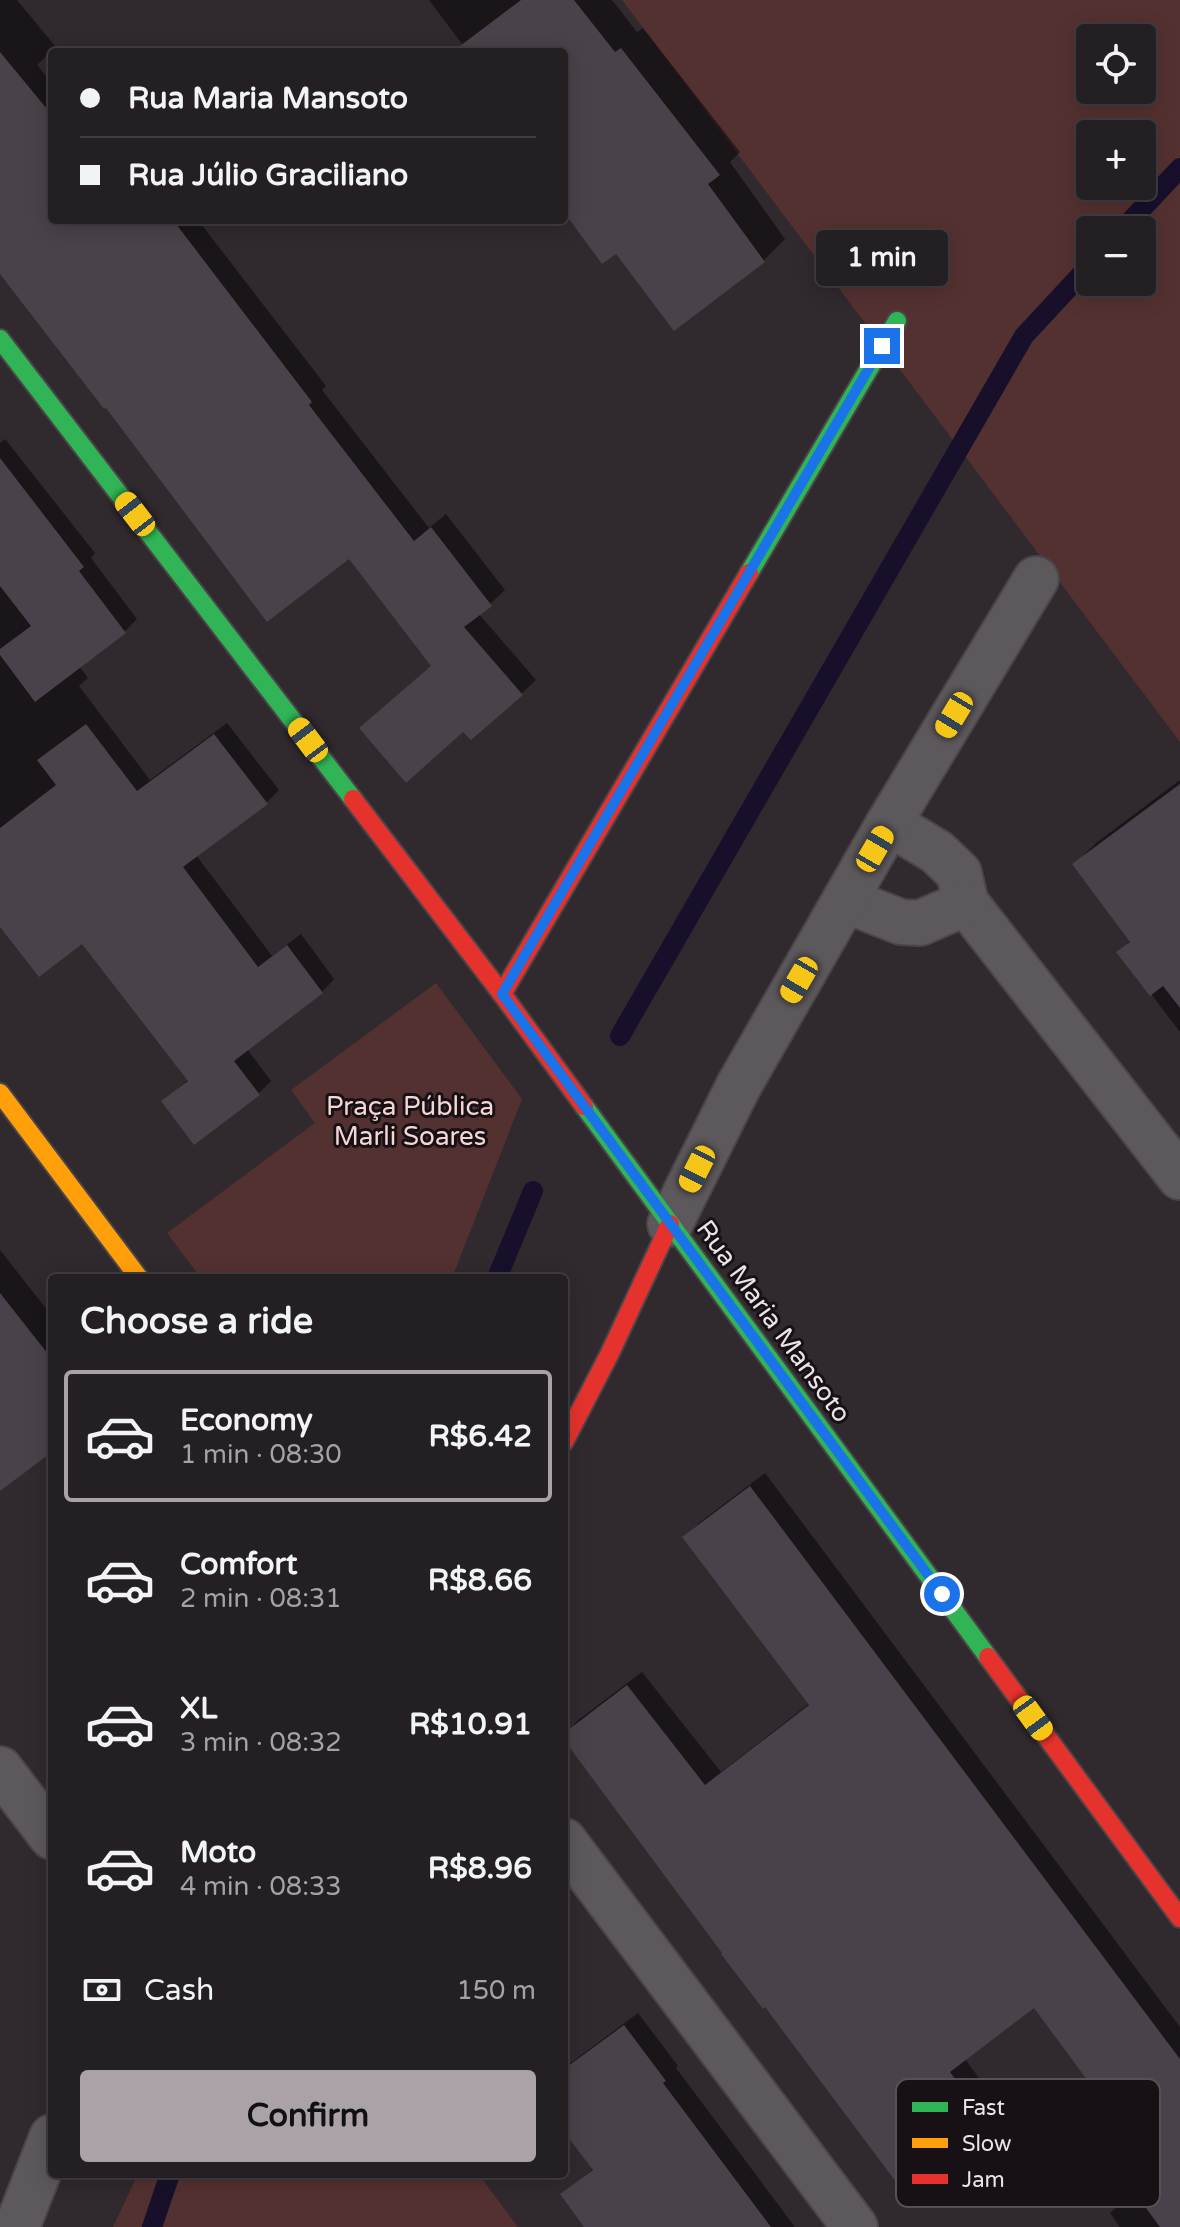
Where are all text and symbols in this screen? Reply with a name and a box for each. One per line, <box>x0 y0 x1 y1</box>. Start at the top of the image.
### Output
map controls <box>1076 24 1156 296</box>
button: locate <box>1076 24 1156 104</box>
text: Rua Maria Mansoto <box>128 80 408 117</box>
button: + <box>1076 120 1156 200</box>
text: Rua Júlio Graciliano <box>128 157 408 194</box>
button: − <box>1076 216 1156 296</box>
callout: 1 min <box>816 230 948 286</box>
text: 1 min <box>847 242 917 273</box>
route end <box>864 328 900 364</box>
car <box>111 488 159 540</box>
car <box>931 688 977 742</box>
car <box>284 714 332 766</box>
car <box>853 822 897 876</box>
car <box>777 953 821 1007</box>
park label: Praça Pública Marli Soares <box>326 1091 494 1152</box>
car <box>675 1142 719 1196</box>
street label: Rua Maria Mansoto <box>690 1214 857 1429</box>
text: Choose a ride <box>80 1300 313 1343</box>
icon: car <box>84 1400 156 1472</box>
text: Economy <box>180 1402 313 1439</box>
text: R$6.42 <box>428 1418 532 1455</box>
text: 1 min · 08:30 <box>180 1439 342 1470</box>
icon: car <box>84 1544 156 1616</box>
text: Comfort <box>180 1546 298 1583</box>
text: R$8.66 <box>428 1562 532 1599</box>
route start <box>924 1576 960 1612</box>
text: 2 min · 08:31 <box>180 1583 342 1614</box>
icon: car <box>84 1688 156 1760</box>
text: XL <box>180 1690 217 1727</box>
car <box>1009 1692 1057 1744</box>
text: R$10.91 <box>409 1706 532 1743</box>
text: 3 min · 08:32 <box>180 1727 342 1758</box>
icon: car <box>84 1832 156 1904</box>
text: Moto <box>180 1834 256 1871</box>
text: R$8.96 <box>428 1850 532 1887</box>
text: 4 min · 08:33 <box>180 1871 342 1902</box>
icon: cash <box>80 1968 124 2012</box>
text: Cash <box>144 1972 214 2009</box>
text: 150 m <box>456 1975 536 2006</box>
button: Confirm <box>80 2070 536 2162</box>
legend <box>896 2079 1160 2207</box>
text: Fast <box>962 2095 1005 2121</box>
text: Slow <box>962 2131 1012 2157</box>
text: Jam <box>962 2167 1005 2193</box>

